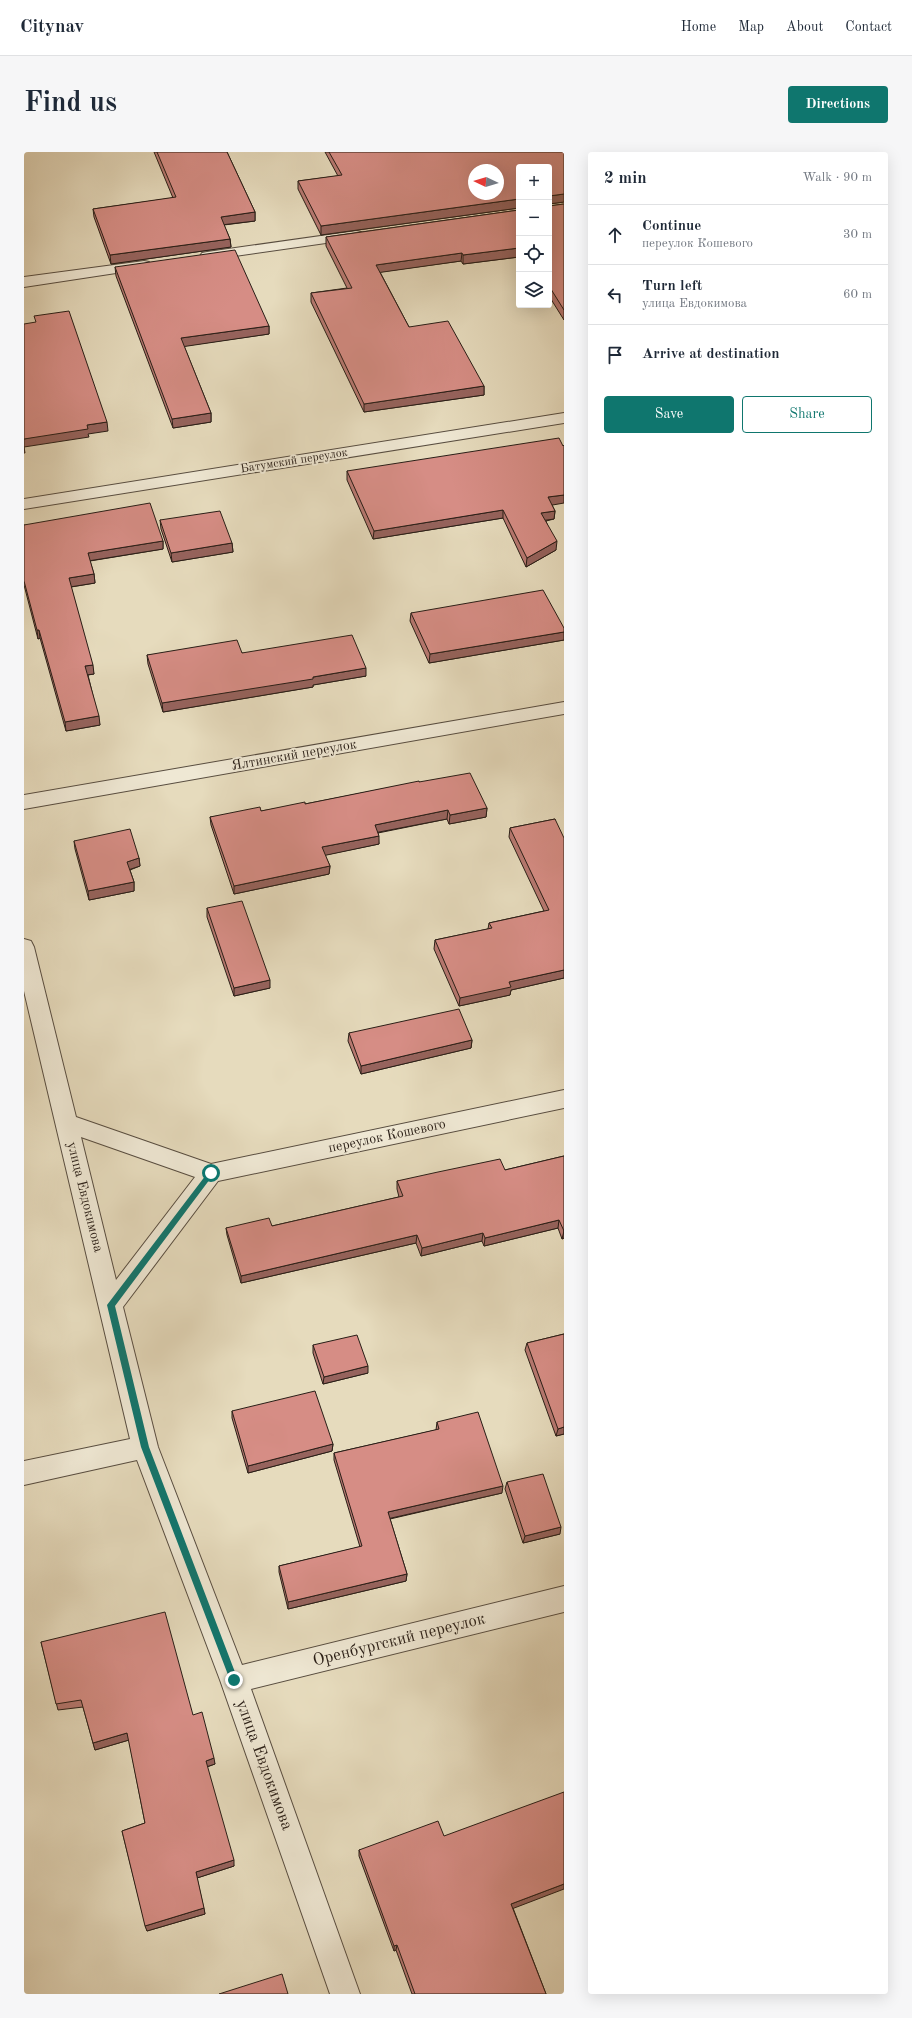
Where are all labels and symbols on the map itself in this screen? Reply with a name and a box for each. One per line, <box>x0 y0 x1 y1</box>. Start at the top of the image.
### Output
north arrow <box>468 164 504 200</box>
street label: Батумский переулок <box>240 447 348 475</box>
street label: Ялтинский переулок <box>230 737 358 773</box>
street label: переулок Кошевого <box>327 1117 447 1155</box>
street label: улица Евдокимова <box>65 1140 105 1254</box>
route start <box>202 1164 220 1182</box>
street label: Оренбургский переулок <box>311 1610 487 1670</box>
route end <box>225 1671 243 1689</box>
street label: улица Евдокимова <box>233 1698 296 1833</box>

